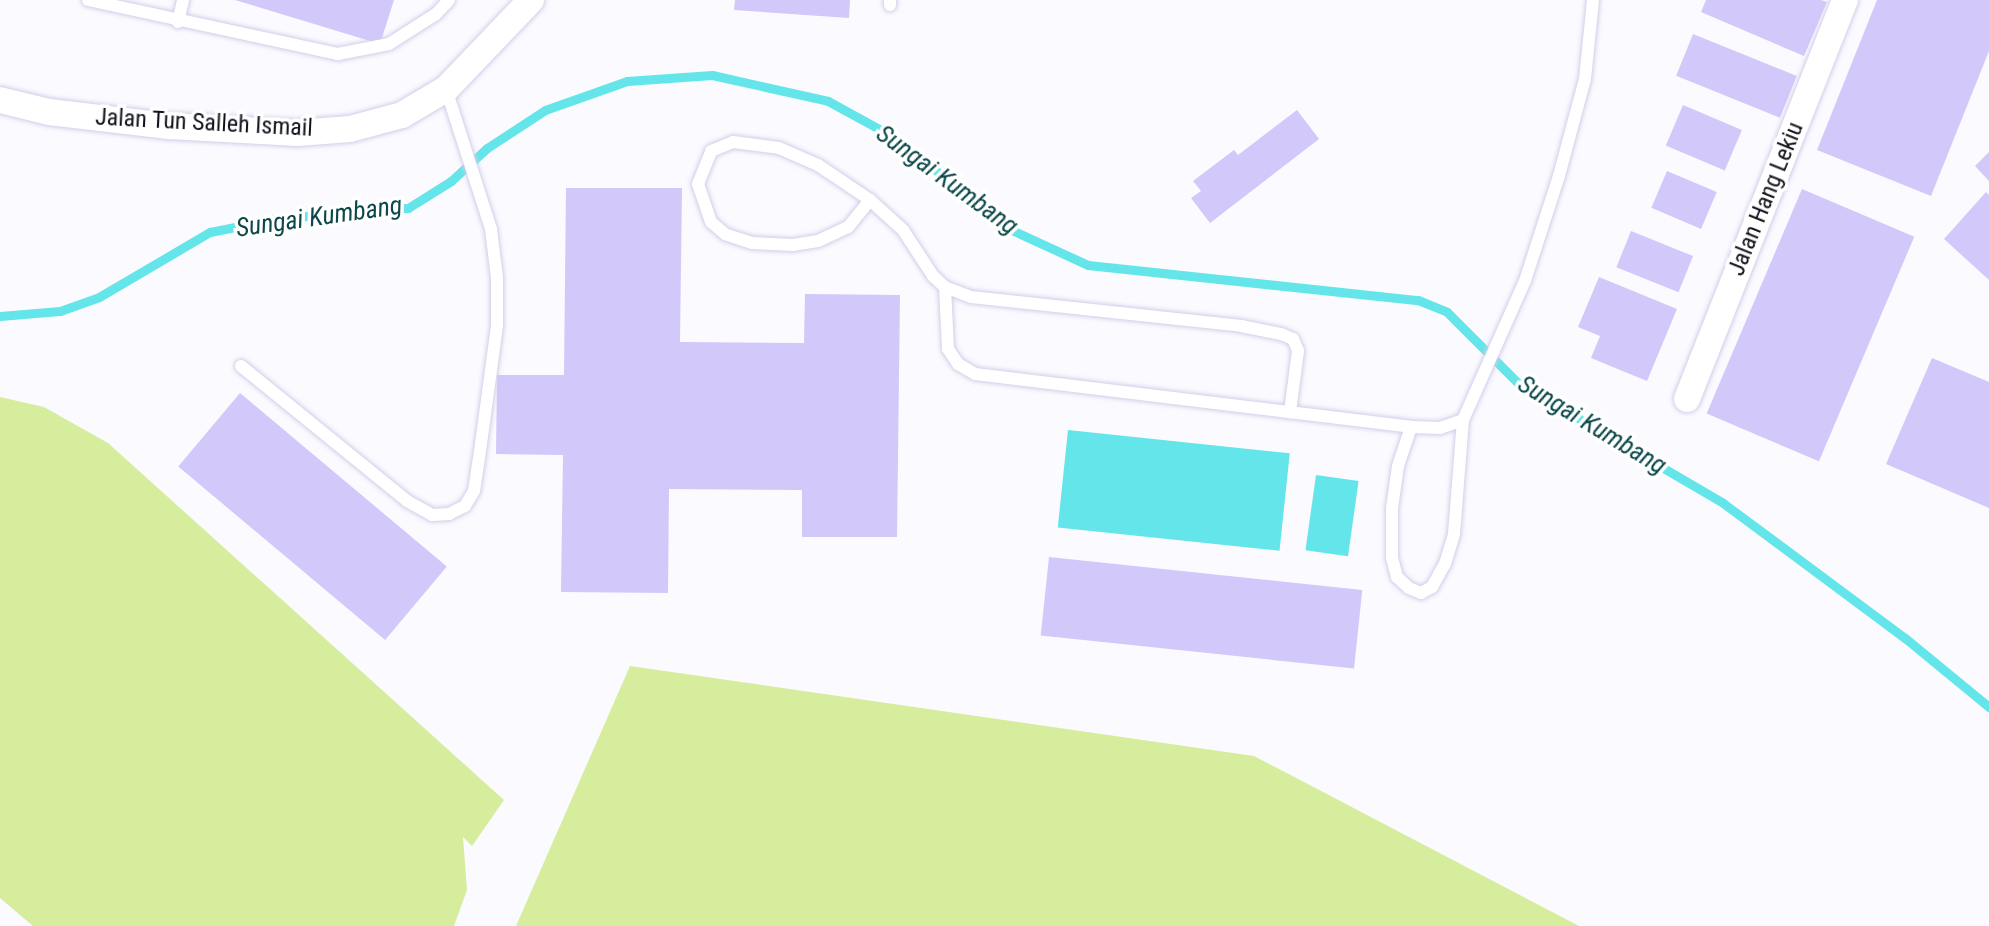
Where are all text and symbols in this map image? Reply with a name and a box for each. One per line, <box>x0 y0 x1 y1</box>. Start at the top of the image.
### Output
street label: Jalan Tun Salleh Ismail <box>94 103 314 143</box>
water label: Sungai Kumbang <box>870 118 1024 242</box>
street label: Jalan Hang Lekiu <box>1722 118 1810 280</box>
water label: Sungai Kumbang <box>234 190 404 244</box>
water label: Sungai Kumbang <box>1512 368 1672 482</box>

